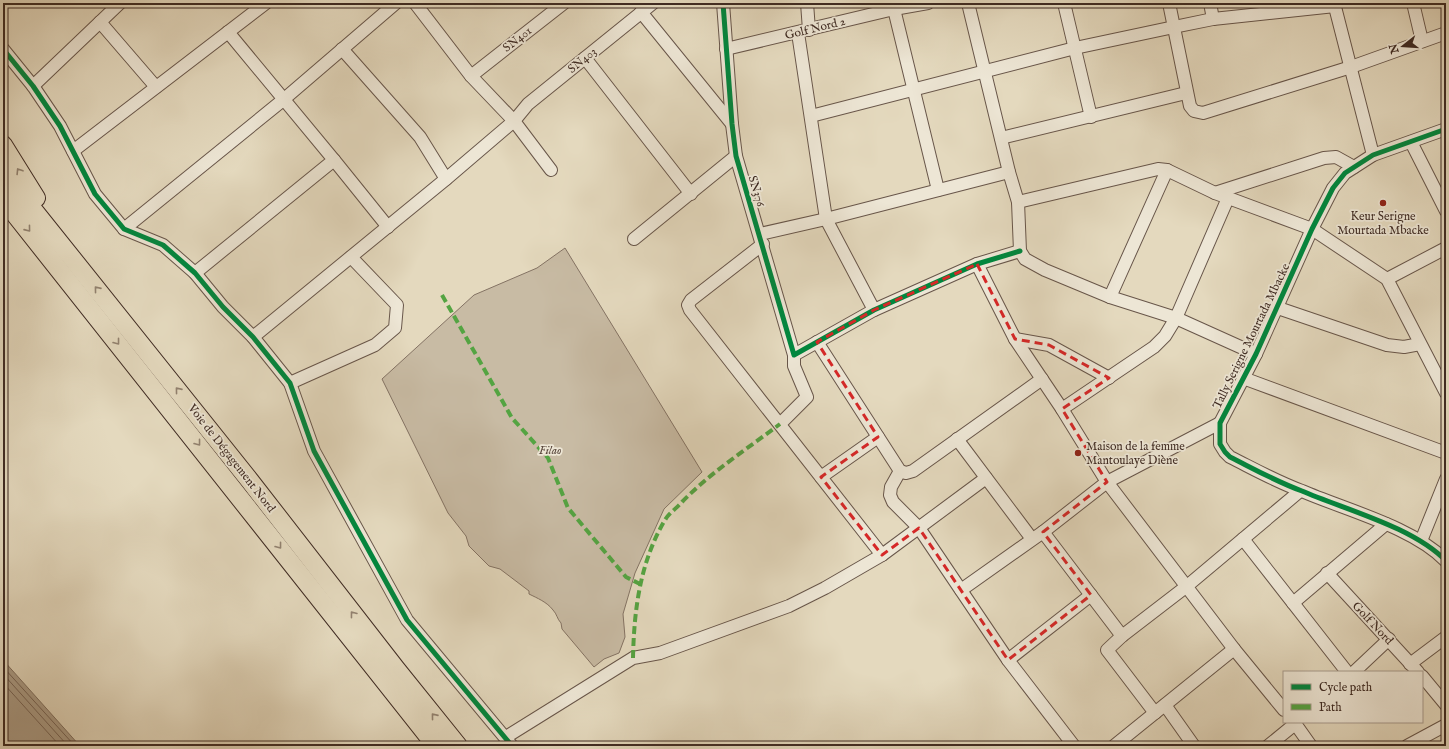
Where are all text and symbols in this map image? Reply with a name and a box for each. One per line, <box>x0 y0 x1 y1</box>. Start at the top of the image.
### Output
street label: Golf Nord 2 <box>783 14 847 43</box>
street label: SN401 <box>500 23 535 55</box>
north arrow <box>1383 26 1423 66</box>
text: N <box>1386 42 1403 56</box>
street label: SN403 <box>565 44 600 77</box>
one-way arrow <box>17 168 24 175</box>
street label: SN376 <box>745 174 769 209</box>
marker: Keur Serigne Mourtada Mbacke <box>1378 198 1388 208</box>
place label: Keur Serigne Mourtada Mbacke <box>1337 209 1429 238</box>
one-way arrow <box>23 224 30 232</box>
street label: Tally Serigne Mourtada Mbacke <box>1210 261 1293 411</box>
one-way arrow <box>94 286 101 293</box>
one-way arrow <box>113 337 120 344</box>
one-way arrow <box>175 388 182 395</box>
street label: Voie de Dégagement Nord <box>184 400 279 516</box>
one-way arrow <box>194 439 201 446</box>
place label: Maison de la femme Mantoulaye Diène <box>1086 439 1185 468</box>
park label: Filao <box>539 443 561 458</box>
marker: Maison de la femme Mantoulaye Diène <box>1073 448 1083 458</box>
one-way arrow <box>274 541 281 548</box>
street label: Golf Nord <box>1349 599 1397 648</box>
one-way arrow <box>351 611 358 618</box>
legend <box>1283 671 1423 723</box>
text: Cycle path <box>1319 680 1373 696</box>
text: Path <box>1319 700 1342 715</box>
one-way arrow <box>431 713 438 720</box>

